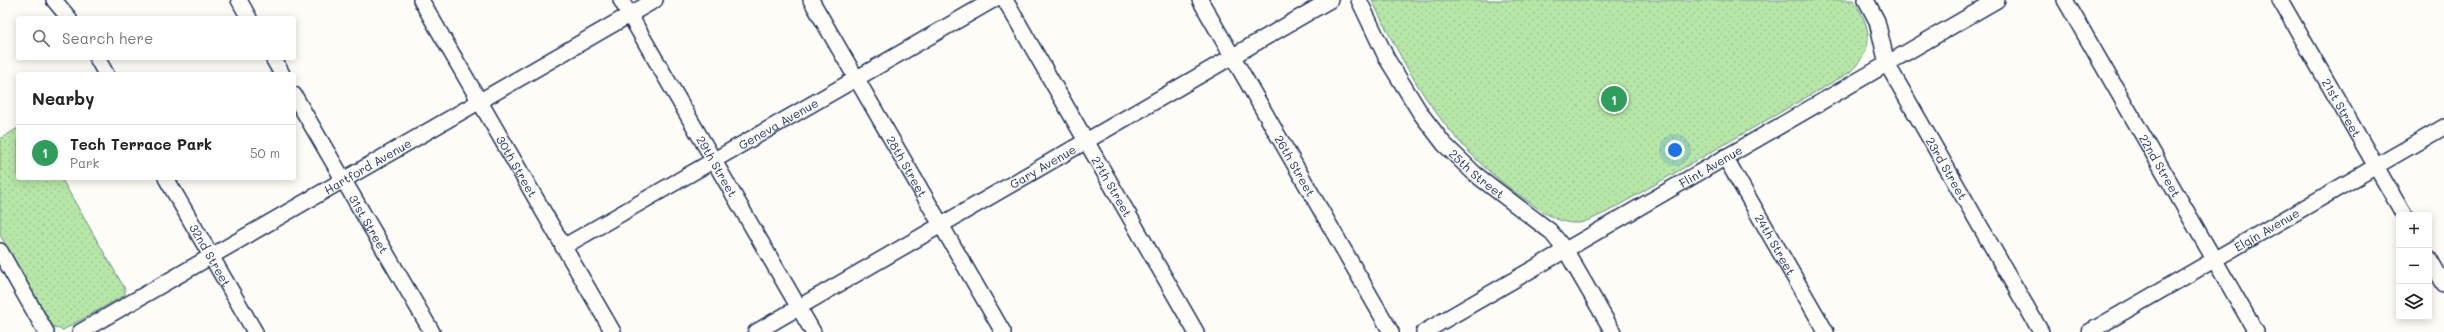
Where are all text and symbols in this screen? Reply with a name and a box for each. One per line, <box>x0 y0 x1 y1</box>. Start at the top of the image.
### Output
search box <box>16 16 296 60</box>
icon: search <box>30 27 52 49</box>
text: Search here <box>62 28 153 48</box>
street label: 21st Street <box>2319 75 2365 140</box>
pin: 1 <box>1601 84 1627 114</box>
text: Nearby <box>32 87 94 109</box>
street label: Geneva Avenue <box>735 94 821 153</box>
street label: 22nd Street <box>2136 131 2185 200</box>
street label: 26th Street <box>1271 132 1319 199</box>
street label: 30th Street <box>493 133 541 200</box>
street label: 29th Street <box>693 133 741 200</box>
street label: 28th Street <box>883 133 931 200</box>
text: Tech Terrace Park <box>70 134 212 154</box>
street label: 23rd Street <box>1923 134 1971 202</box>
street label: Hartford Avenue <box>321 135 414 197</box>
your location <box>1665 140 1685 160</box>
street label: Gary Avenue <box>1006 141 1079 192</box>
street label: Flint Avenue <box>1676 141 1745 191</box>
text: 1 <box>42 144 48 161</box>
text: 50 m <box>250 144 280 161</box>
street label: 25th Street <box>1446 145 1508 202</box>
street label: 27th Street <box>1088 153 1136 220</box>
text: Park <box>70 154 99 171</box>
street label: 31st Street <box>346 191 392 256</box>
street label: Elgin Avenue <box>2231 204 2302 255</box>
street label: 24th Street <box>1752 211 1799 278</box>
map controls <box>2396 212 2432 320</box>
button: + <box>2396 212 2432 248</box>
street label: 32nd Street <box>186 221 235 289</box>
button: − <box>2396 248 2432 284</box>
button: layers <box>2396 284 2432 320</box>

